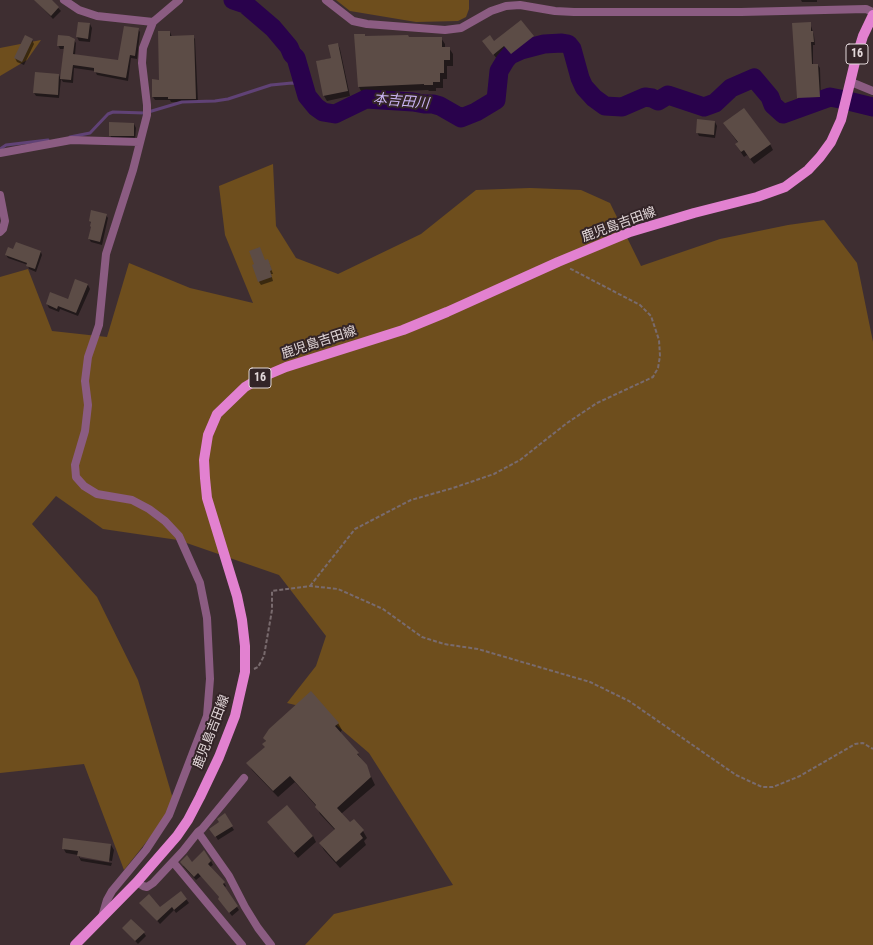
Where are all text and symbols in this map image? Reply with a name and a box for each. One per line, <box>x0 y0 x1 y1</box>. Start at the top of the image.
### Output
road number: 16 <box>846 44 868 64</box>
water label: 本吉田川 <box>372 91 430 113</box>
street label: 鹿児島吉田線 <box>580 204 658 246</box>
street label: 鹿児島吉田線 <box>279 324 359 362</box>
road number: 16 <box>249 368 271 388</box>
street label: 鹿児島吉田線 <box>191 693 233 771</box>

